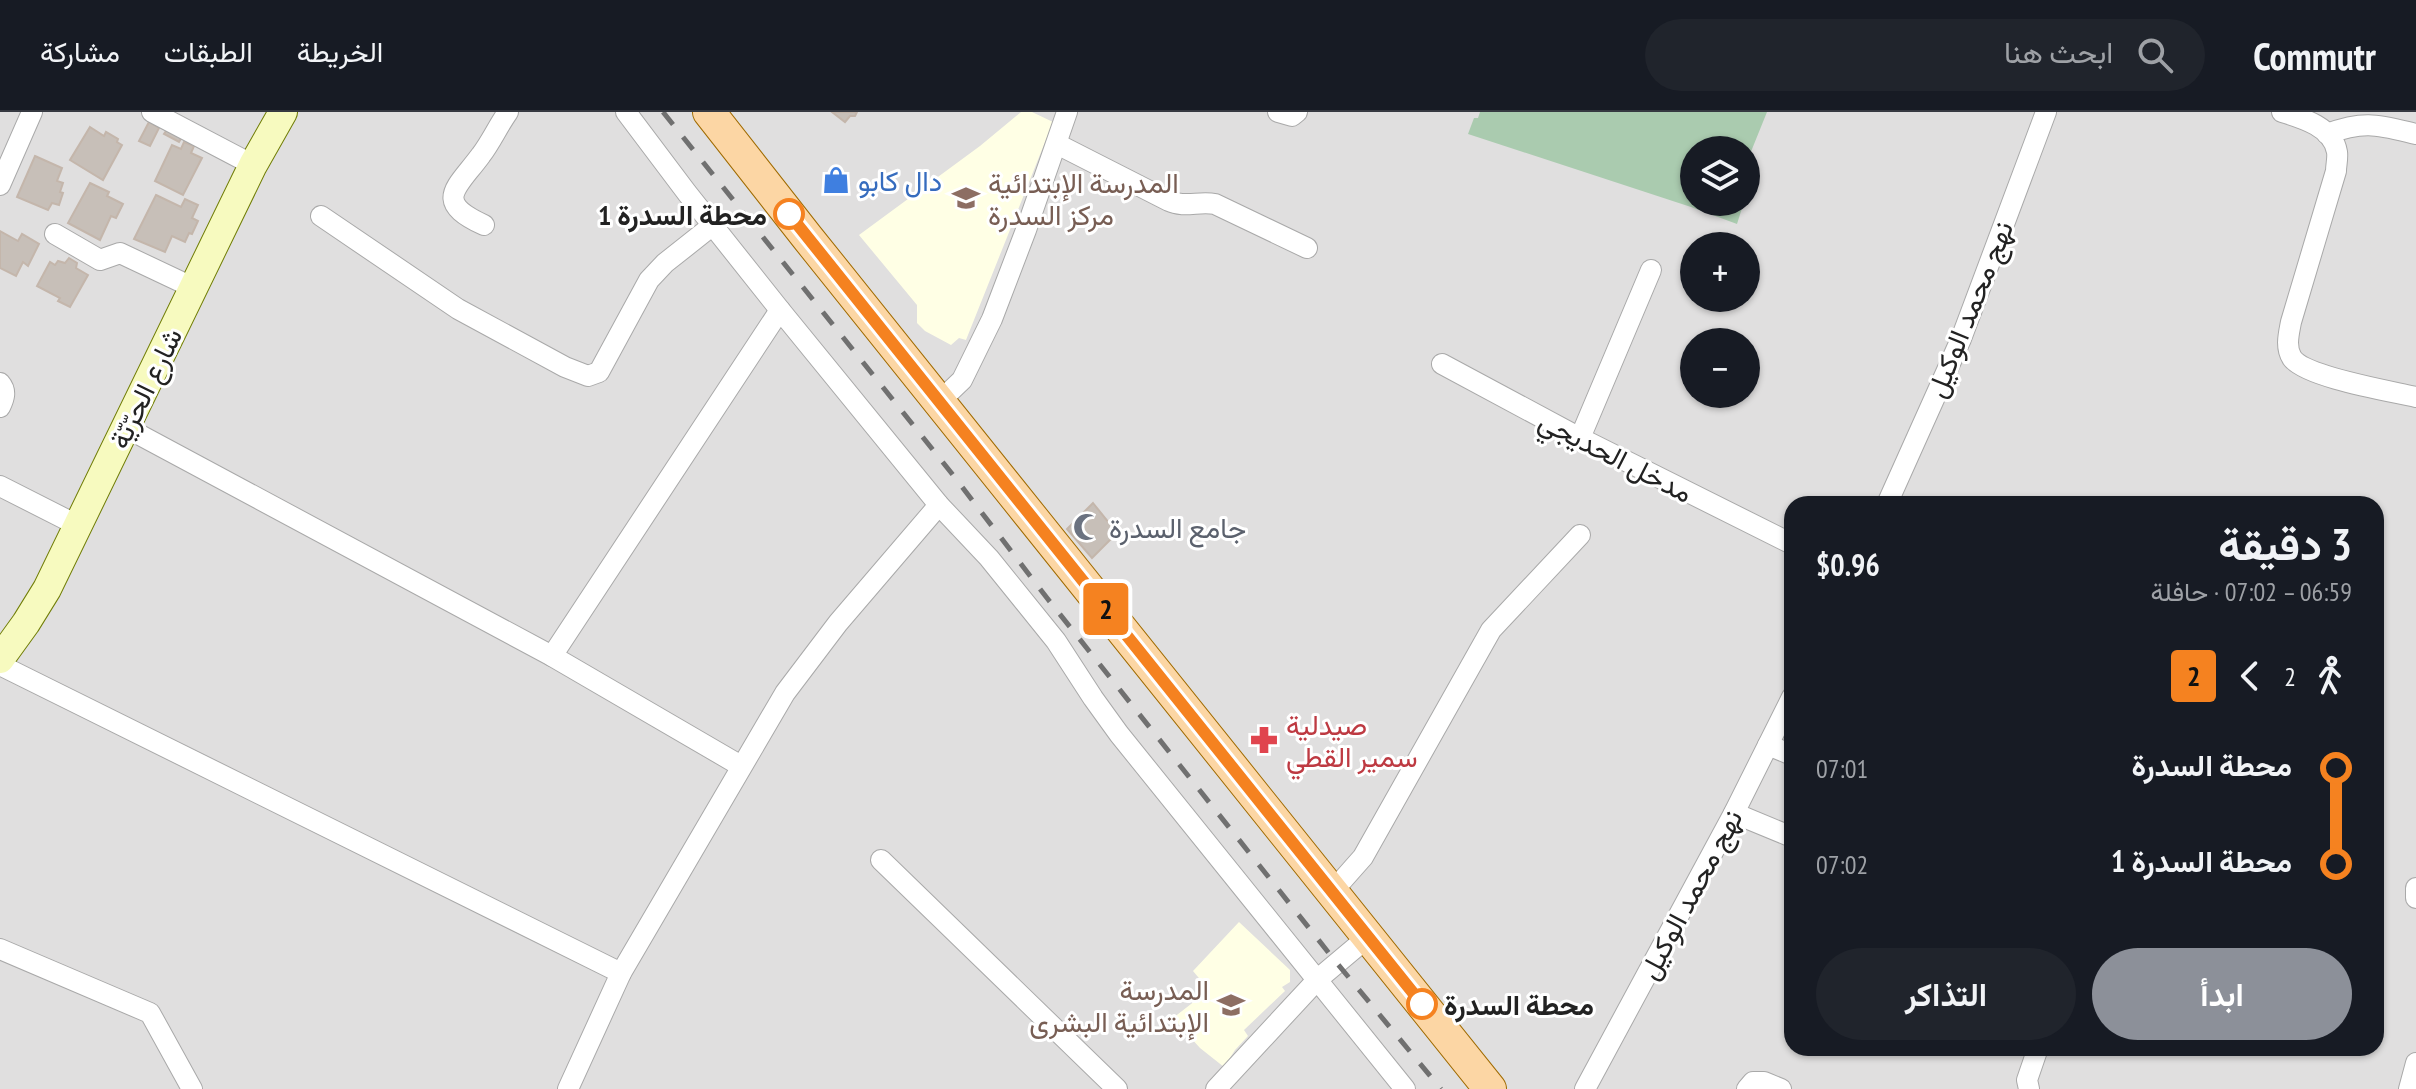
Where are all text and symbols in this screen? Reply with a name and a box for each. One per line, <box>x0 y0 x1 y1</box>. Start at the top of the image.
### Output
search box <box>1645 19 2205 91</box>
text: Commutr <box>2253 31 2376 80</box>
text: ابحث هنا <box>2004 32 2113 71</box>
text: مشاركة <box>40 33 120 70</box>
text: الطبقات <box>164 33 253 70</box>
text: الخريطة <box>297 33 383 70</box>
icon: search <box>2133 33 2177 77</box>
map controls <box>1680 136 1760 408</box>
button: layers <box>1680 136 1760 216</box>
place label: دال كابو <box>858 162 942 199</box>
place label: المدرسة الإبتدائية مركز السدرة <box>988 164 1179 233</box>
shop icon: دال كابو <box>821 165 851 195</box>
school or university icon: المدرسة الإبتدائية مركز السدرة <box>951 183 981 213</box>
place label: محطة السدرة 1 <box>598 196 767 233</box>
marker: محطة السدرة 1 <box>774 199 804 229</box>
street label: نهج محمد الوكيل <box>1917 215 2023 404</box>
button: + <box>1680 232 1760 312</box>
street label: شارع الحرّيّة <box>100 321 191 455</box>
button: − <box>1680 328 1760 408</box>
street label: مدخل الحديجي <box>1531 401 1699 515</box>
place label: جامع السدرة <box>1109 509 1246 548</box>
mosque icon: جامع السدرة <box>1072 512 1102 542</box>
text: 3 دقيقة <box>2218 515 2352 572</box>
text: $0.96 <box>1816 545 1880 584</box>
text: 06:59 – 07:02 · حافلة <box>2150 575 2352 608</box>
line badge: 2 <box>1080 583 1132 635</box>
text: 2 <box>1099 590 1113 627</box>
icon: back <box>2228 654 2272 698</box>
icon: walk <box>2308 654 2352 698</box>
text: 2 <box>2187 657 2200 694</box>
text: 2 <box>2284 660 2296 693</box>
place label: صيدلية سمير القطي <box>1286 706 1418 780</box>
pharmacy icon: صيدلية سمير القطي <box>1249 725 1279 755</box>
text: محطة السدرة <box>2131 745 2292 784</box>
text: 07:01 <box>1816 752 1868 785</box>
street label: نهج محمد الوكيل <box>1630 803 1752 986</box>
text: محطة السدرة 1 <box>2111 841 2292 880</box>
text: 07:02 <box>1816 848 1868 881</box>
button: التذاكر <box>1816 948 2076 1040</box>
button: ابدأ <box>2092 948 2352 1040</box>
place label: المدرسة الإبتدائية البشرى <box>1029 971 1209 1041</box>
place label: محطة السدرة <box>1444 986 1594 1023</box>
marker: محطة السدرة <box>1407 989 1437 1019</box>
school or university icon: المدرسة الإبتدائية البشرى <box>1216 990 1246 1020</box>

